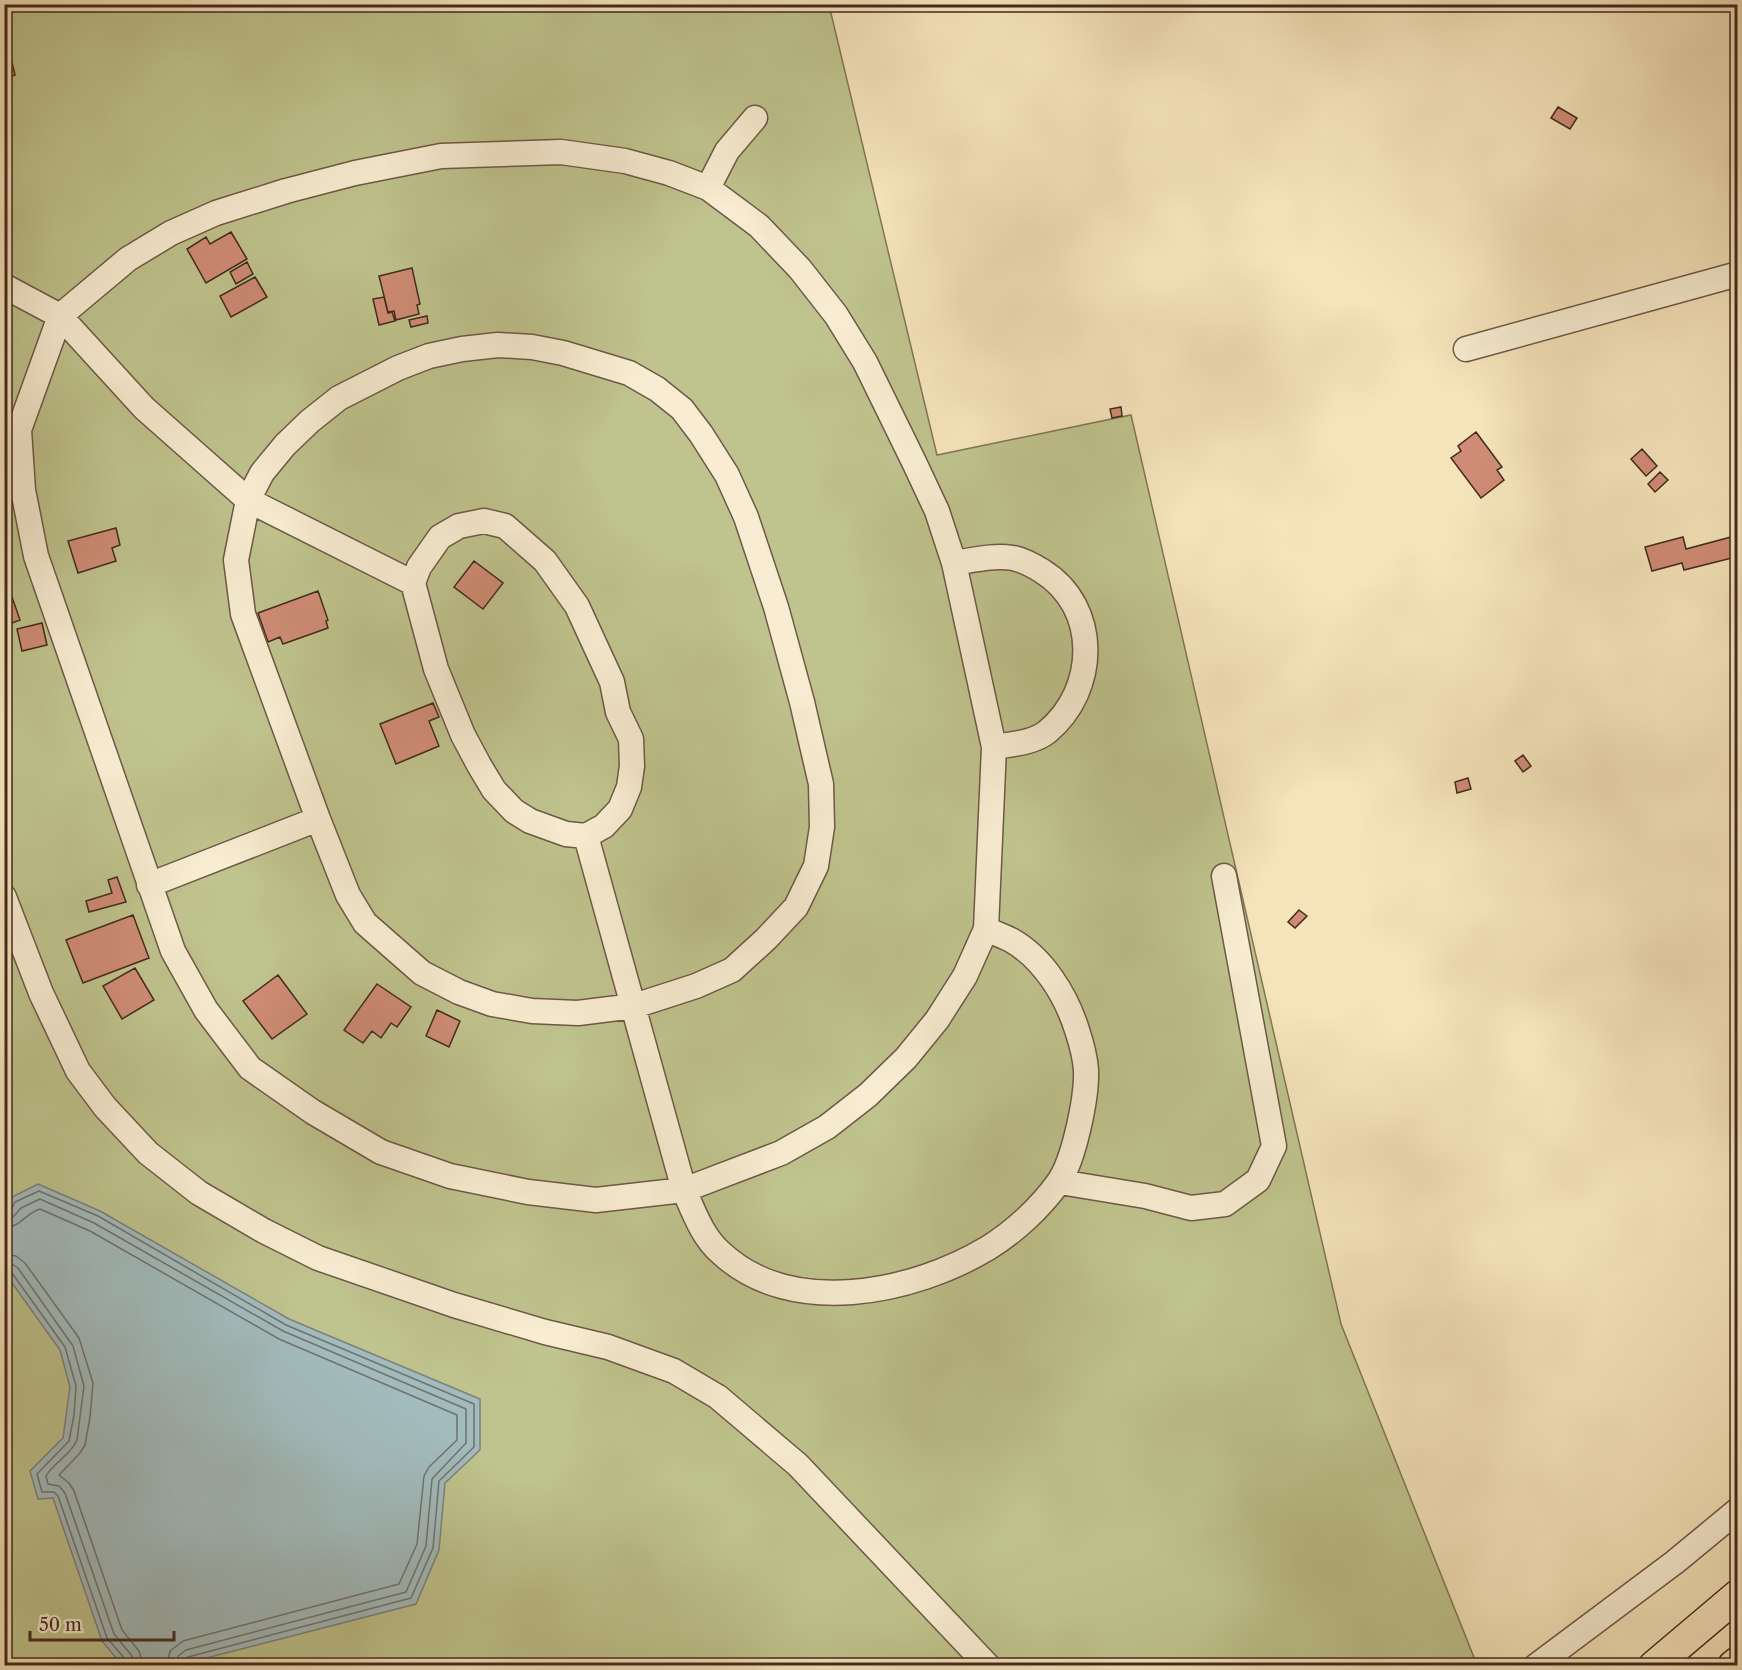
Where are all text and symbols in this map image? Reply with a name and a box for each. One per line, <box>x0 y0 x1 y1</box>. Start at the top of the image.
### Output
scale bar <box>30 1604 174 1642</box>
text: 50 m <box>39 1614 82 1636</box>

